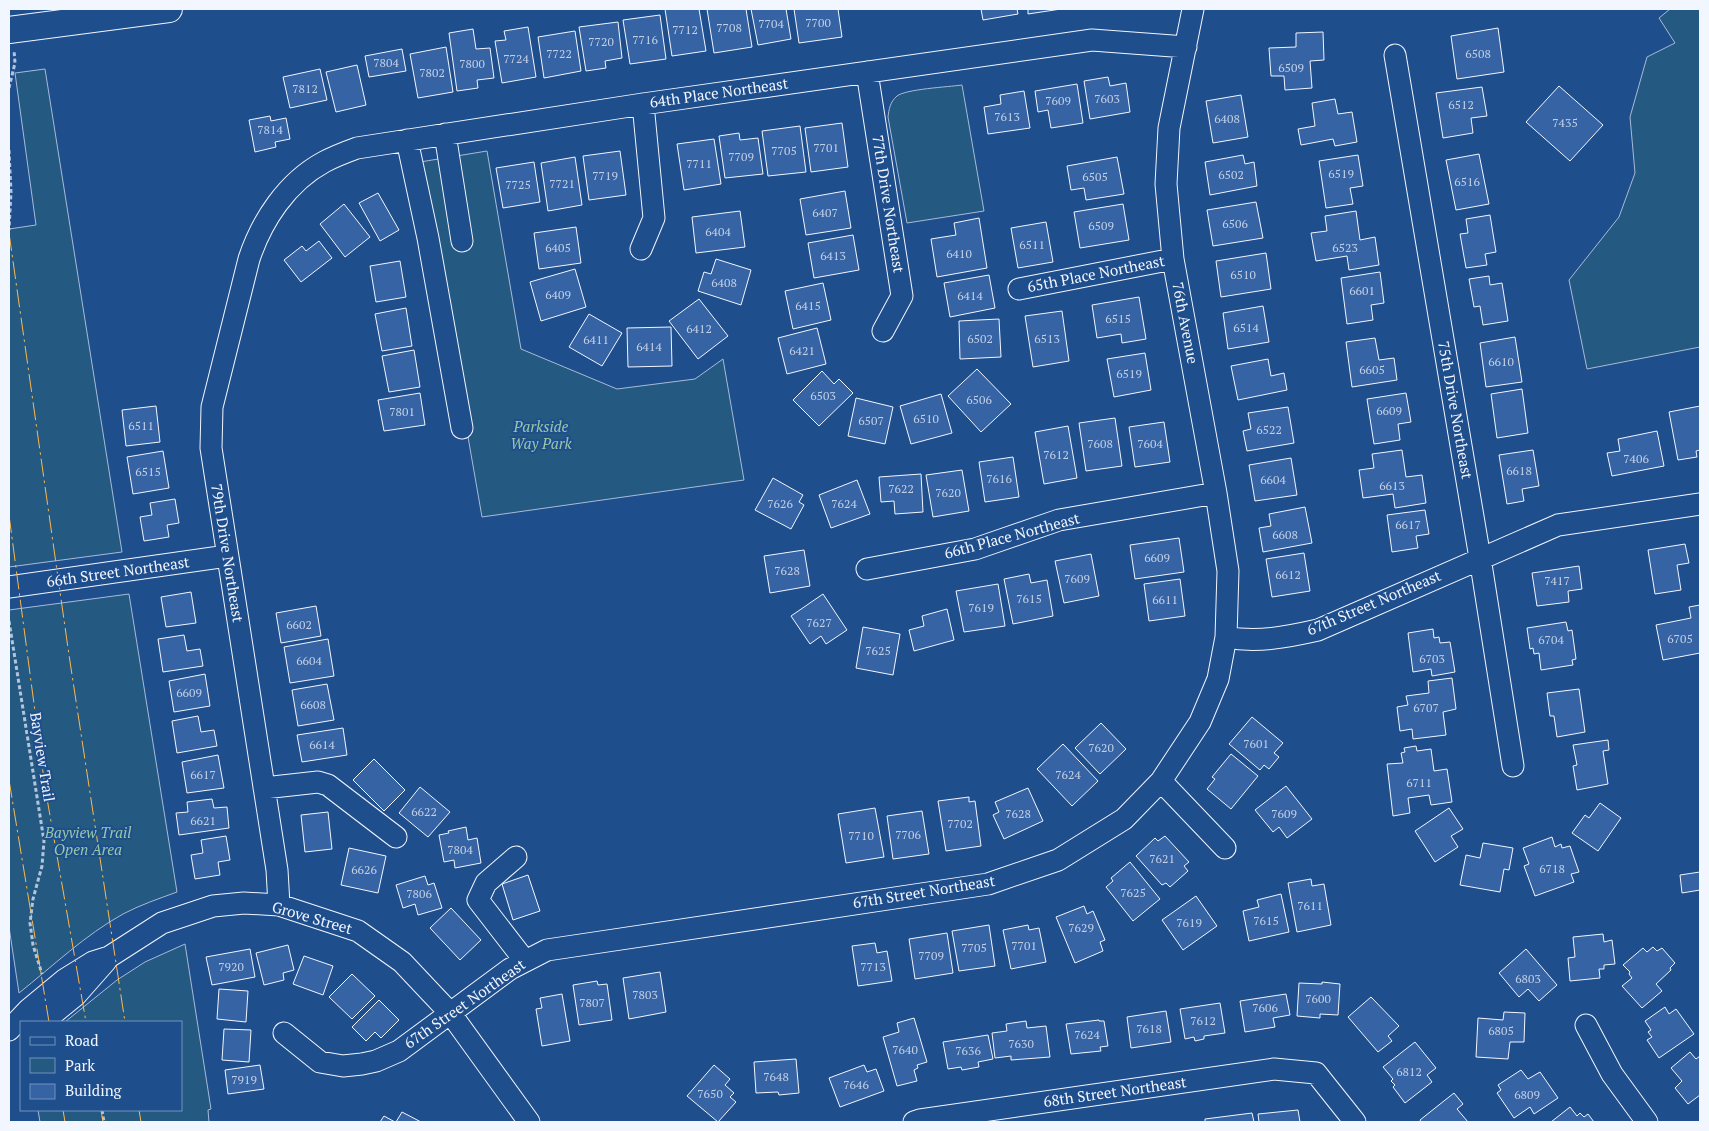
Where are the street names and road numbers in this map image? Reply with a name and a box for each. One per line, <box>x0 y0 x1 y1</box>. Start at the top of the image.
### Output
street label: 64th Place Northeast <box>648 72 790 112</box>
street label: 77th Drive Northeast <box>868 133 910 275</box>
street label: 65th Place Northeast <box>1025 250 1167 296</box>
street label: 76th Avenue <box>1168 280 1204 365</box>
street label: 75th Drive Northeast <box>1434 339 1478 481</box>
street label: 79th Drive Northeast <box>207 482 249 624</box>
street label: 66th Place Northeast <box>942 507 1082 563</box>
street label: 66th Street Northeast <box>45 551 191 591</box>
street label: 67th Street Northeast <box>1304 565 1444 639</box>
street label: Bayview Trail <box>26 711 60 803</box>
street label: 67th Street Northeast <box>851 870 997 912</box>
street label: Grove Street <box>270 896 355 938</box>
street label: 67th Street Northeast <box>400 954 529 1053</box>
street label: 68th Street Northeast <box>1042 1071 1188 1111</box>

